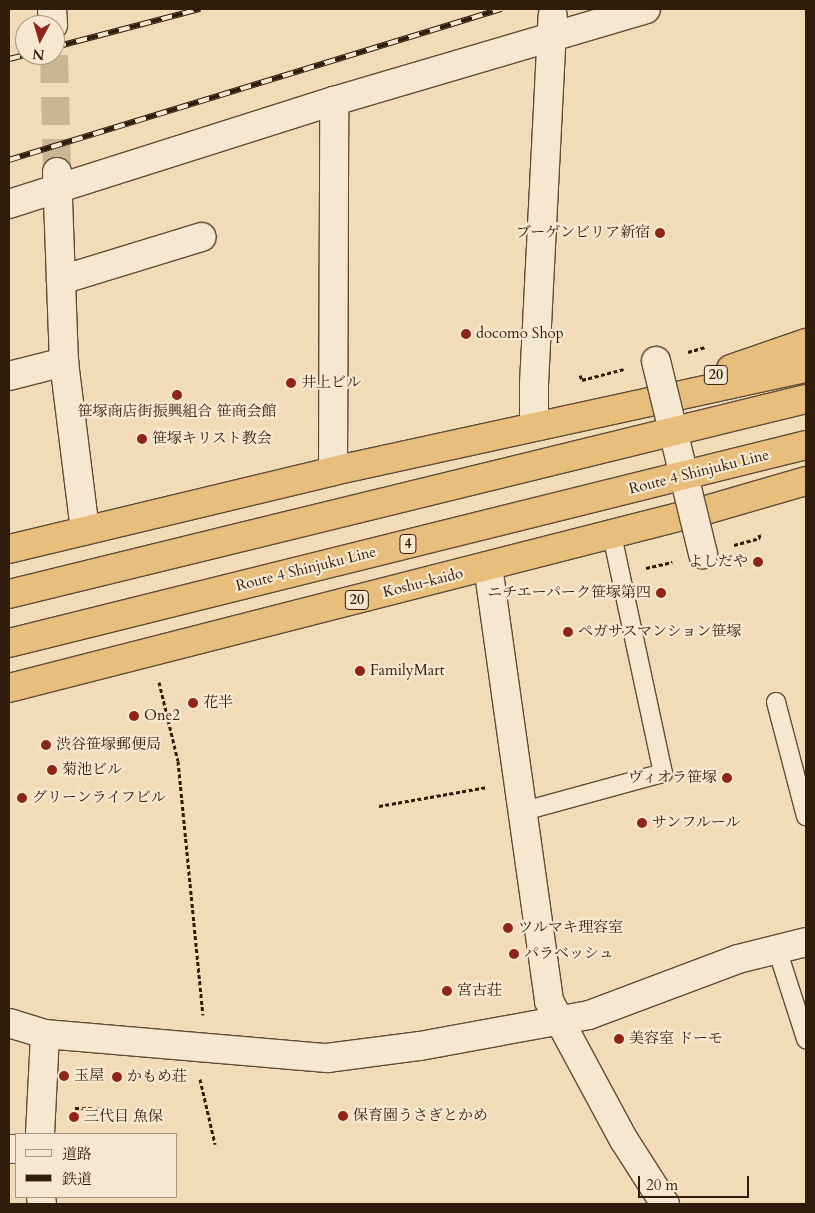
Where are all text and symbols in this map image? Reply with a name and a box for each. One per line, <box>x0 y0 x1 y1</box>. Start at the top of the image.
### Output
north arrow <box>15 15 65 65</box>
text: N <box>31 44 46 65</box>
place label: ブーゲンビリア新宿 <box>515 224 650 242</box>
marker: ブーゲンビリア新宿 <box>654 227 666 239</box>
place label: docomo Shop <box>476 325 564 343</box>
marker: docomo Shop <box>460 328 472 340</box>
road number: 20 <box>704 364 728 386</box>
place label: 井上ビル <box>301 374 361 392</box>
marker: 井上ビル <box>285 377 297 389</box>
marker: 笹塚商店街振興組合 笹商会館 <box>171 389 183 401</box>
place label: 笹塚商店街振興組合 笹商会館 <box>77 403 277 421</box>
place label: 笹塚キリスト教会 <box>152 430 272 448</box>
marker: 笹塚キリスト教会 <box>136 433 148 445</box>
street label: Route 4 Shinjuku Line <box>627 446 771 498</box>
road number: 4 <box>399 532 417 556</box>
street label: Route 4 Shinjuku Line <box>234 543 378 595</box>
place label: よしだや <box>688 553 748 571</box>
marker: よしだや <box>752 556 764 568</box>
street label: Koshu-kaido <box>381 564 465 602</box>
place label: ニチエーパーク笹塚第四 <box>486 584 651 602</box>
marker: ニチエーパーク笹塚第四 <box>655 587 667 599</box>
road number: 20 <box>344 588 370 612</box>
place label: ペガサスマンション笹塚 <box>578 623 743 641</box>
marker: ペガサスマンション笹塚 <box>562 626 574 638</box>
place label: FamilyMart <box>370 662 444 680</box>
marker: FamilyMart <box>354 665 366 677</box>
place label: 花半 <box>203 694 233 712</box>
marker: 花半 <box>187 697 199 709</box>
place label: One2 <box>144 707 180 725</box>
marker: One2 <box>128 710 140 722</box>
place label: 渋谷笹塚郵便局 <box>56 736 161 754</box>
marker: 渋谷笹塚郵便局 <box>40 739 52 751</box>
place label: 菊池ビル <box>62 761 122 779</box>
marker: 菊池ビル <box>46 764 58 776</box>
place label: ヴィオラ笹塚 <box>627 769 717 787</box>
marker: ヴィオラ笹塚 <box>721 772 733 784</box>
place label: グリーンライフビル <box>32 789 167 807</box>
marker: グリーンライフビル <box>16 792 28 804</box>
place label: サンフルール <box>652 814 742 832</box>
marker: サンフルール <box>636 817 648 829</box>
place label: ツルマキ理容室 <box>518 919 623 937</box>
marker: ツルマキ理容室 <box>502 922 514 934</box>
place label: パラベッシュ <box>524 945 614 963</box>
marker: パラベッシュ <box>508 948 520 960</box>
place label: 宮古荘 <box>457 982 502 1000</box>
marker: 宮古荘 <box>441 985 453 997</box>
place label: 美容室 ドーモ <box>629 1030 723 1048</box>
marker: 美容室 ドーモ <box>613 1033 625 1045</box>
place label: 玉屋 <box>74 1067 104 1085</box>
place label: かもめ荘 <box>127 1068 187 1086</box>
marker: 玉屋 <box>58 1070 70 1082</box>
marker: かもめ荘 <box>111 1071 123 1083</box>
place label: 保育園うさぎとかめ <box>353 1107 488 1125</box>
place label: 三代目 魚保 <box>84 1108 163 1126</box>
marker: 保育園うさぎとかめ <box>337 1110 349 1122</box>
marker: 三代目 魚保 <box>68 1111 80 1123</box>
legend <box>15 1133 178 1198</box>
text: 道路 <box>62 1144 92 1164</box>
scale bar <box>640 1166 751 1198</box>
text: 鉄道 <box>62 1169 92 1189</box>
text: 20 m <box>646 1175 678 1195</box>

